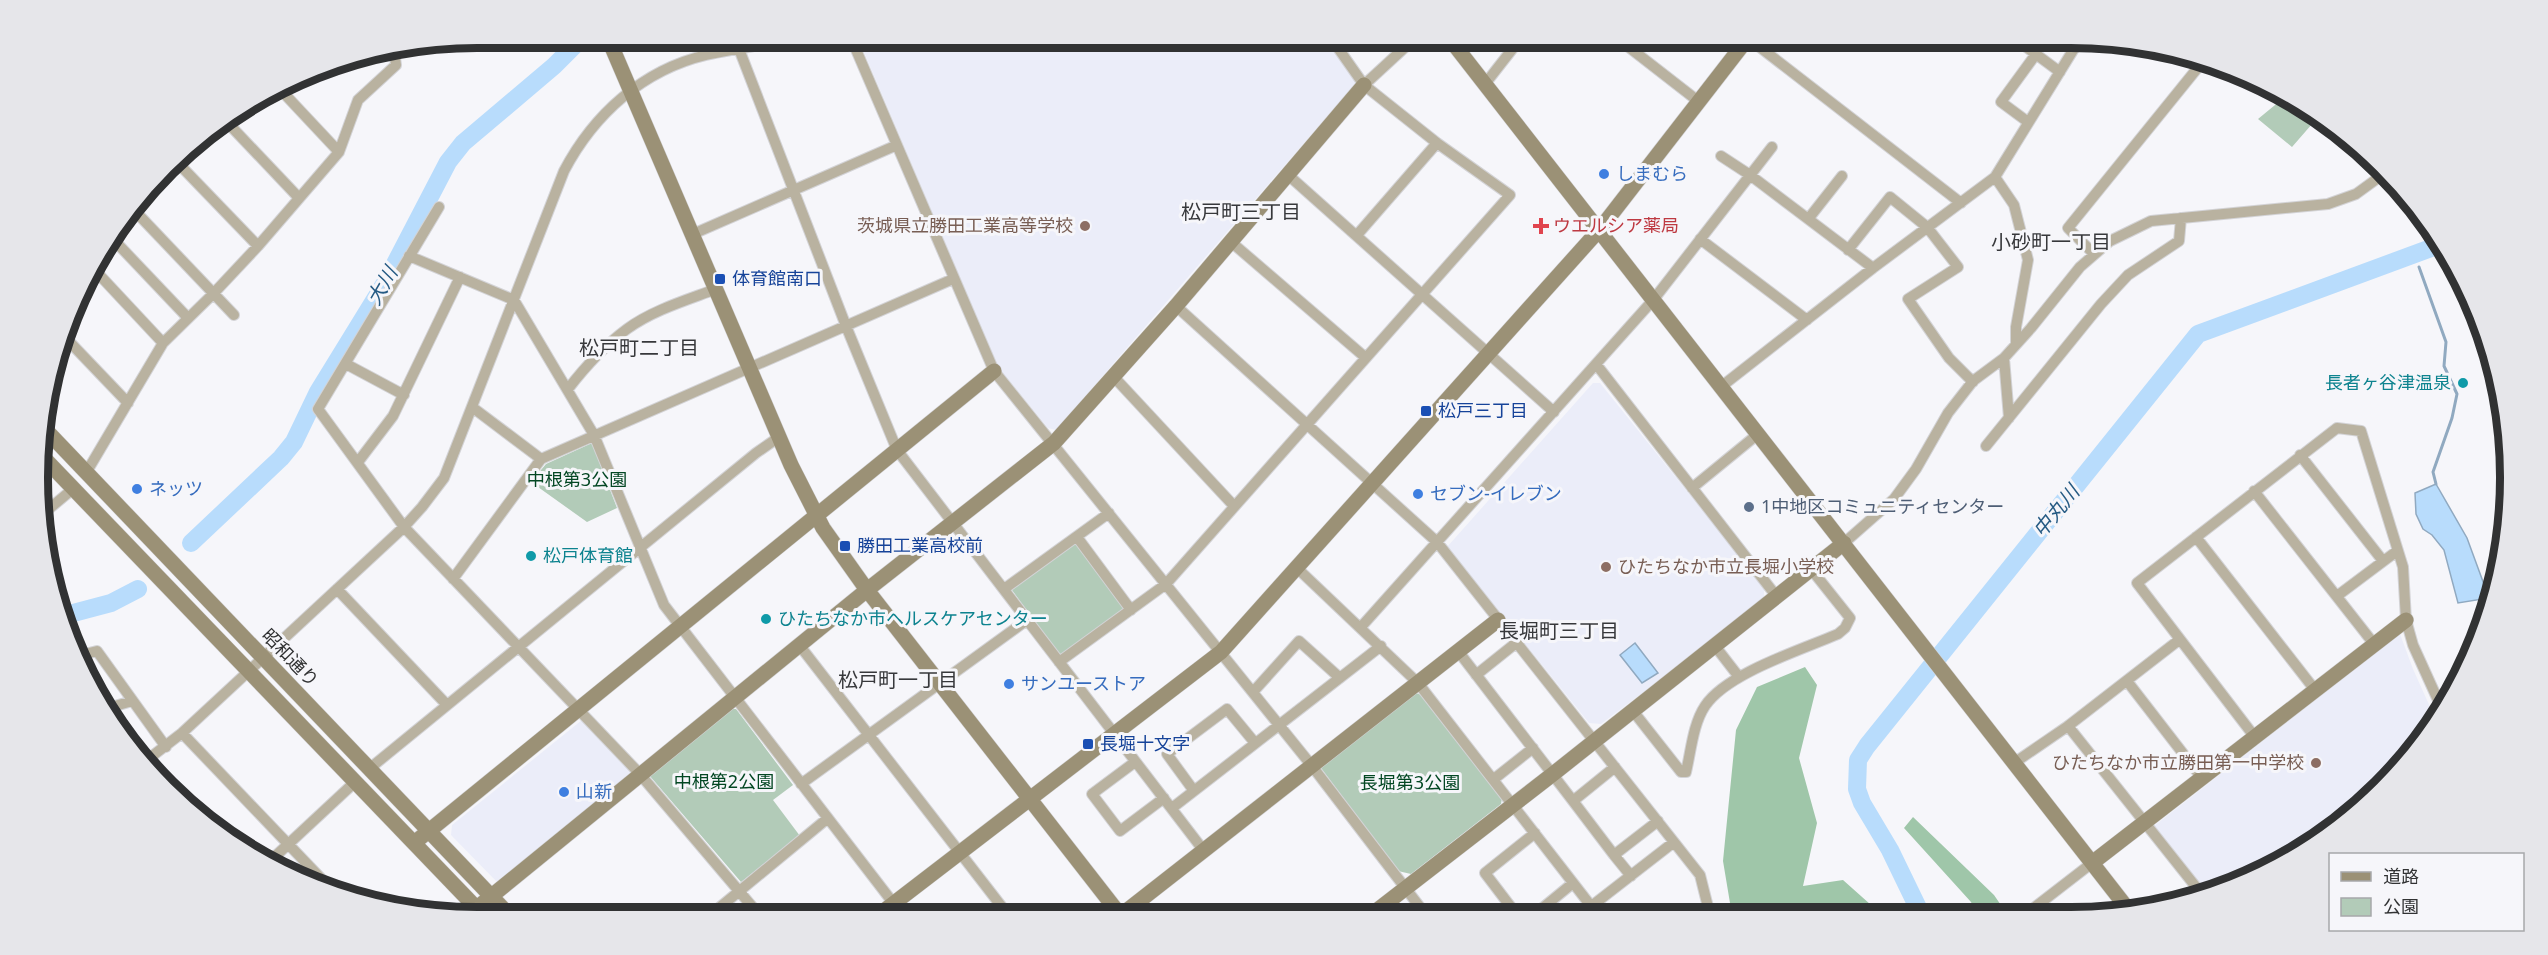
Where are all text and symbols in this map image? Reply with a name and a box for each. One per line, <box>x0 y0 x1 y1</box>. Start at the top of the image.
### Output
place label: しまむら <box>1616 161 1688 185</box>
marker: しまむら <box>1597 167 1611 181</box>
district label: 松戸町三丁目 <box>1181 198 1301 225</box>
place label: 茨城県立勝田工業高等学校 <box>857 213 1073 237</box>
place label: ウエルシア薬局 <box>1553 213 1679 237</box>
marker: 茨城県立勝田工業高等学校 <box>1078 219 1092 233</box>
marker: ウエルシア薬局 <box>1534 219 1548 233</box>
district label: 小砂町一丁目 <box>1991 228 2111 255</box>
water label: 大川 <box>360 260 404 310</box>
place label: 体育館南口 <box>732 266 822 290</box>
marker: 体育館南口 <box>713 272 727 286</box>
district label: 松戸町二丁目 <box>579 334 699 361</box>
place label: 長者ヶ谷津温泉 <box>2325 370 2451 394</box>
marker: 長者ヶ谷津温泉 <box>2456 376 2470 390</box>
place label: 松戸三丁目 <box>1438 398 1528 422</box>
marker: 松戸三丁目 <box>1419 404 1433 418</box>
park label: 中根第3公園 <box>527 467 627 491</box>
place label: ネッツ <box>149 476 203 500</box>
water label: 中丸川 <box>2026 477 2086 542</box>
place label: セブン-イレブン <box>1430 481 1562 505</box>
marker: ネッツ <box>130 482 144 496</box>
marker: セブン-イレブン <box>1411 487 1425 501</box>
place label: 1中地区コミュニティセンター <box>1761 494 2004 518</box>
marker: 1中地区コミュニティセンター <box>1742 500 1756 514</box>
place label: 勝田工業高校前 <box>857 533 983 557</box>
marker: 勝田工業高校前 <box>838 539 852 553</box>
place label: 松戸体育館 <box>543 543 633 567</box>
marker: 松戸体育館 <box>524 549 538 563</box>
place label: ひたちなか市立長堀小学校 <box>1618 554 1834 578</box>
marker: ひたちなか市立長堀小学校 <box>1599 560 1613 574</box>
place label: ひたちなか市ヘルスケアセンター <box>778 606 1048 630</box>
marker: ひたちなか市ヘルスケアセンター <box>759 612 773 626</box>
district label: 長堀町三丁目 <box>1499 617 1619 644</box>
street label: 昭和通り <box>257 623 324 692</box>
district label: 松戸町一丁目 <box>838 666 958 693</box>
place label: サンユーストア <box>1021 671 1146 695</box>
marker: サンユーストア <box>1002 677 1016 691</box>
place label: 長堀十文字 <box>1100 731 1190 755</box>
marker: 長堀十文字 <box>1081 737 1095 751</box>
place label: ひたちなか市立勝田第一中学校 <box>2052 750 2304 774</box>
marker: ひたちなか市立勝田第一中学校 <box>2309 756 2323 770</box>
park label: 中根第2公園 <box>674 769 774 793</box>
park label: 長堀第3公園 <box>1360 770 1460 794</box>
place label: 山新 <box>576 779 612 803</box>
marker: 山新 <box>557 785 571 799</box>
legend <box>2329 853 2524 931</box>
text: 道路 <box>2383 864 2419 888</box>
text: 公園 <box>2383 894 2419 918</box>

